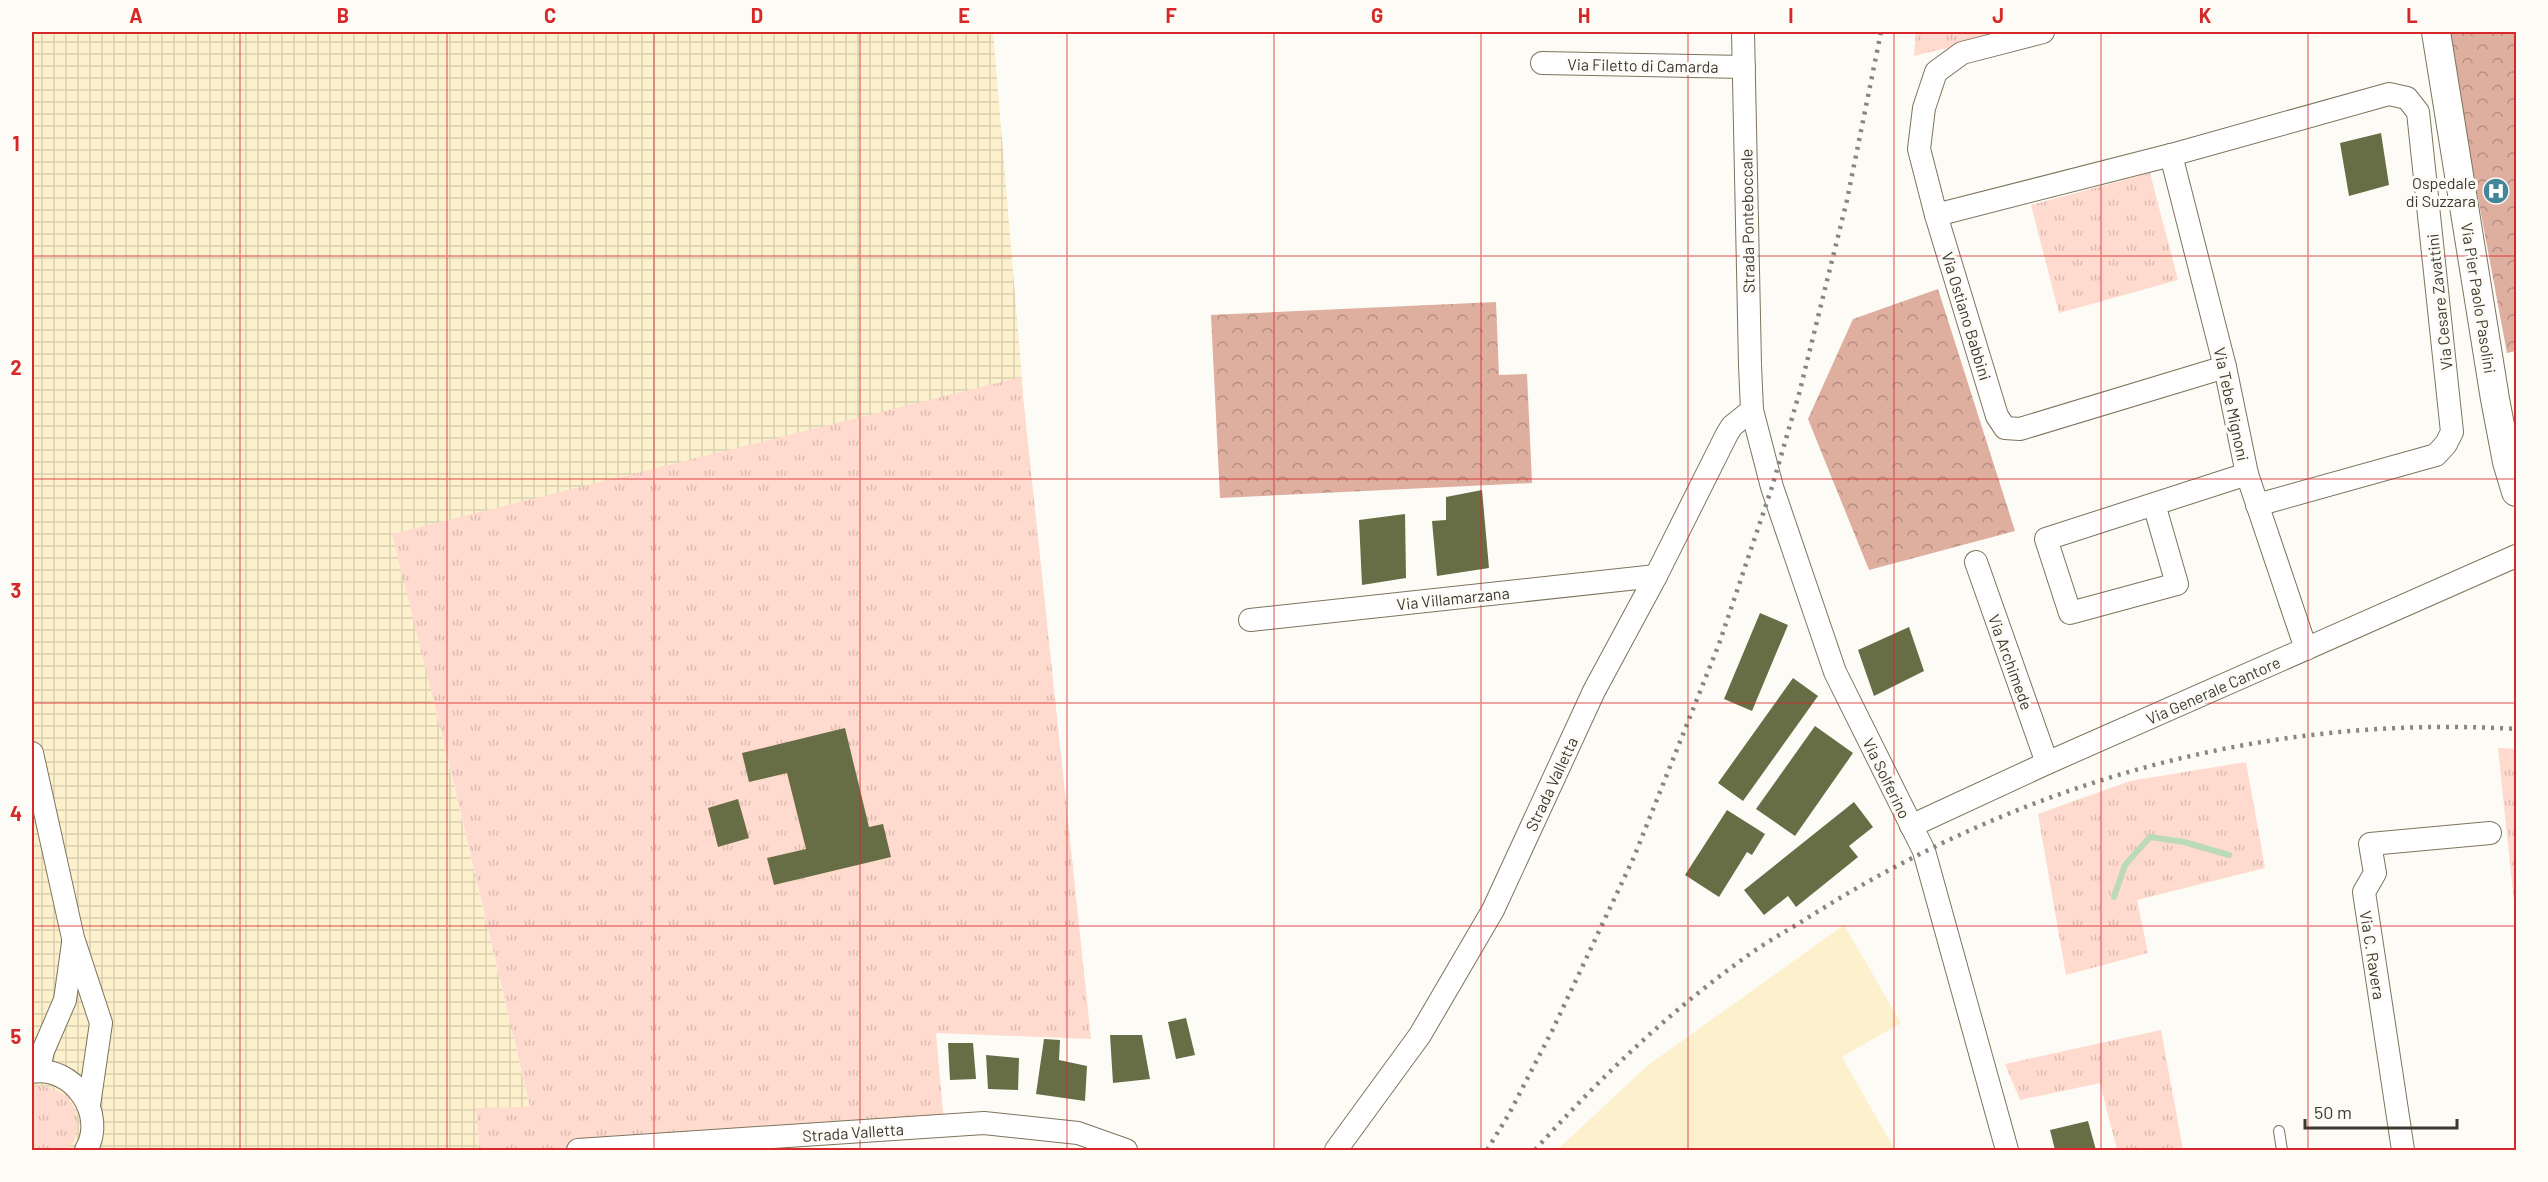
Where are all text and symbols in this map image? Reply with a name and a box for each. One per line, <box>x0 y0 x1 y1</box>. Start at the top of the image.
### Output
text: A <box>129 3 143 27</box>
text: B <box>337 3 349 27</box>
text: C <box>544 3 556 27</box>
text: D <box>751 3 763 27</box>
text: E <box>958 3 970 27</box>
text: F <box>1165 3 1177 27</box>
text: G <box>1371 3 1383 27</box>
text: H <box>1578 3 1590 27</box>
text: I <box>1788 3 1794 27</box>
text: J <box>1992 3 2004 27</box>
text: K <box>2199 3 2212 27</box>
text: L <box>2406 3 2418 27</box>
street label: Via Filetto di Camarda <box>1567 54 1719 76</box>
text: 1 <box>12 131 20 155</box>
street label: Strada Ponteboccale <box>1736 149 1758 293</box>
place label: Ospedale di Suzzara <box>2406 173 2476 210</box>
hospital icon: Ospedale di Suzzara <box>2481 176 2511 206</box>
street label: Via Pier Paolo Pasolini <box>2458 221 2500 375</box>
street label: Via Cesare Zavattini <box>2422 233 2456 371</box>
street label: Via Ostiano Babbini <box>1938 249 1996 383</box>
street label: Via Tebe Mignoni <box>2211 345 2253 463</box>
text: 2 <box>10 355 22 379</box>
text: 3 <box>11 578 21 602</box>
street label: Via Villamarzana <box>1396 583 1510 613</box>
street label: Via Archimede <box>1985 612 2037 712</box>
street label: Via Generale Cantore <box>2143 652 2283 728</box>
street label: Strada Valletta <box>1521 734 1581 834</box>
street label: Via Solferino <box>1859 735 1915 821</box>
text: 4 <box>10 801 22 825</box>
street label: Via C. Ravera <box>2357 909 2389 1001</box>
text: 5 <box>11 1024 22 1048</box>
scale bar <box>2305 1092 2456 1130</box>
text: 50 m <box>2314 1101 2352 1123</box>
street label: Strada Valletta <box>802 1119 904 1145</box>

